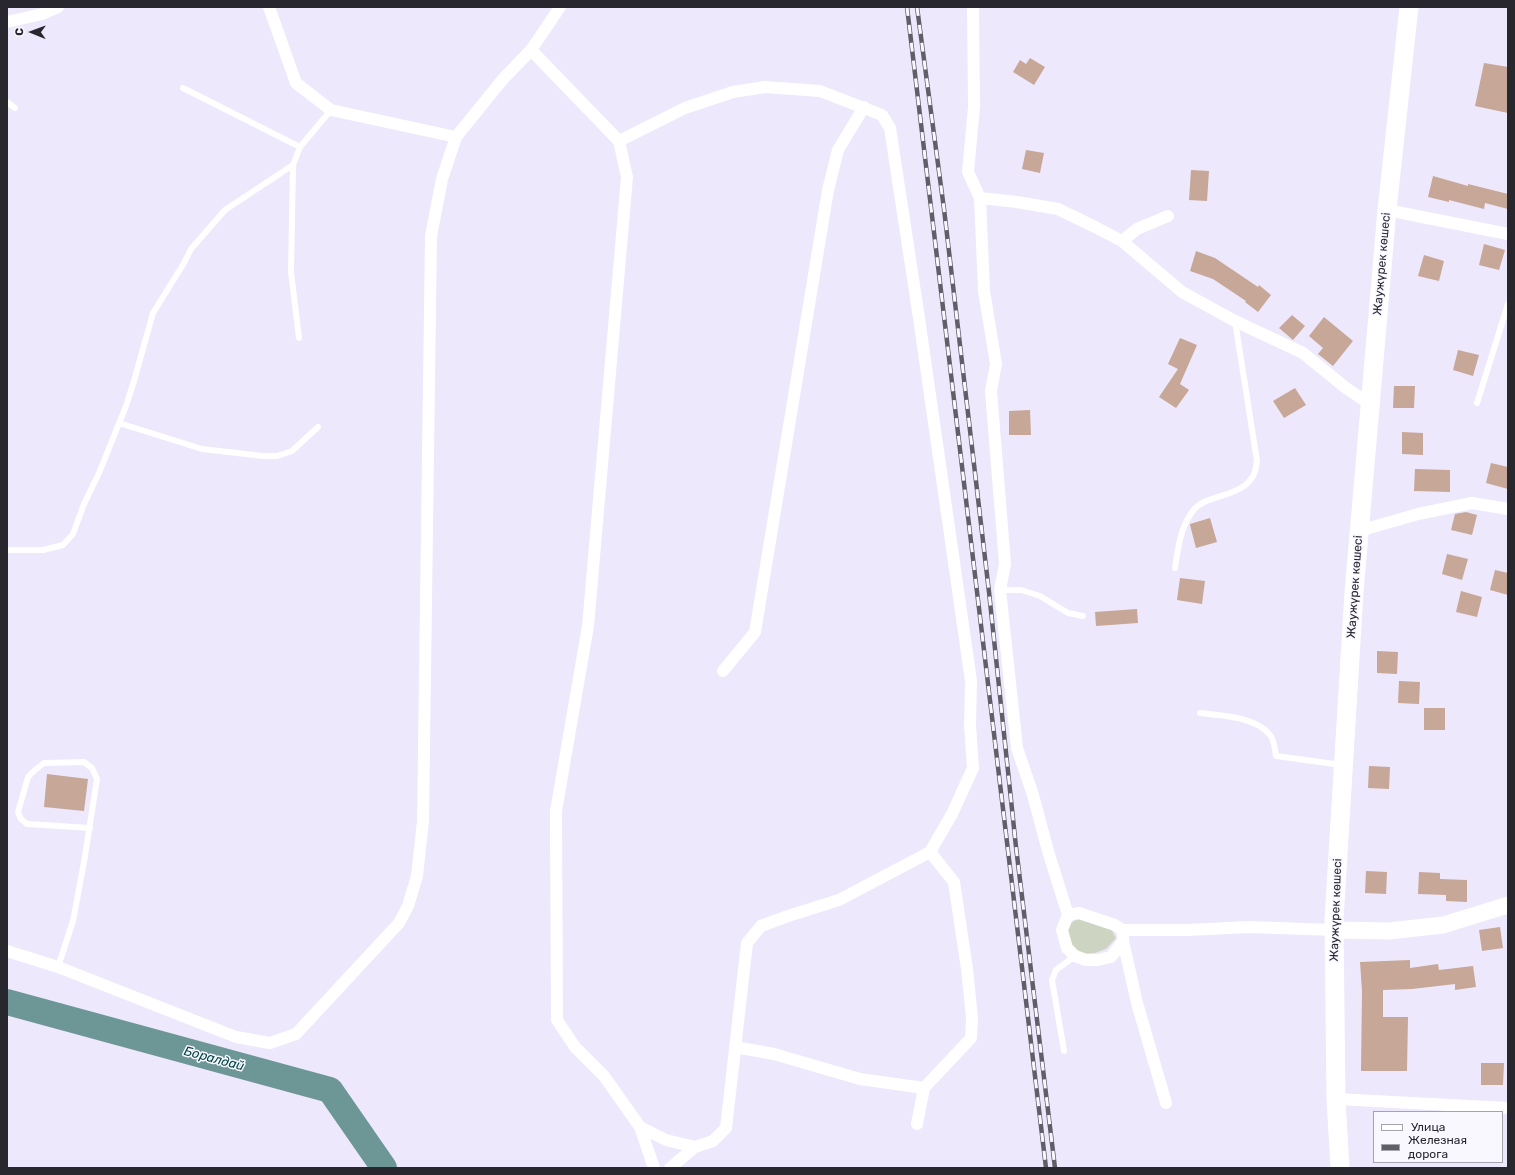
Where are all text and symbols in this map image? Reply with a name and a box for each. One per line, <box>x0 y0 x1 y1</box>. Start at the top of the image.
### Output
north arrow <box>12 12 52 52</box>
text: С <box>13 28 26 36</box>
street label: Жаужүрек көшесі <box>1370 212 1394 316</box>
street label: Жаужүрек көшесі <box>1344 535 1366 639</box>
street label: Жаужүрек көшесі <box>1327 858 1345 962</box>
water label: Боралдай <box>182 1043 246 1075</box>
legend <box>1373 1111 1503 1163</box>
text: Улица <box>1411 1120 1445 1134</box>
text: Железная дорога <box>1408 1133 1467 1161</box>

